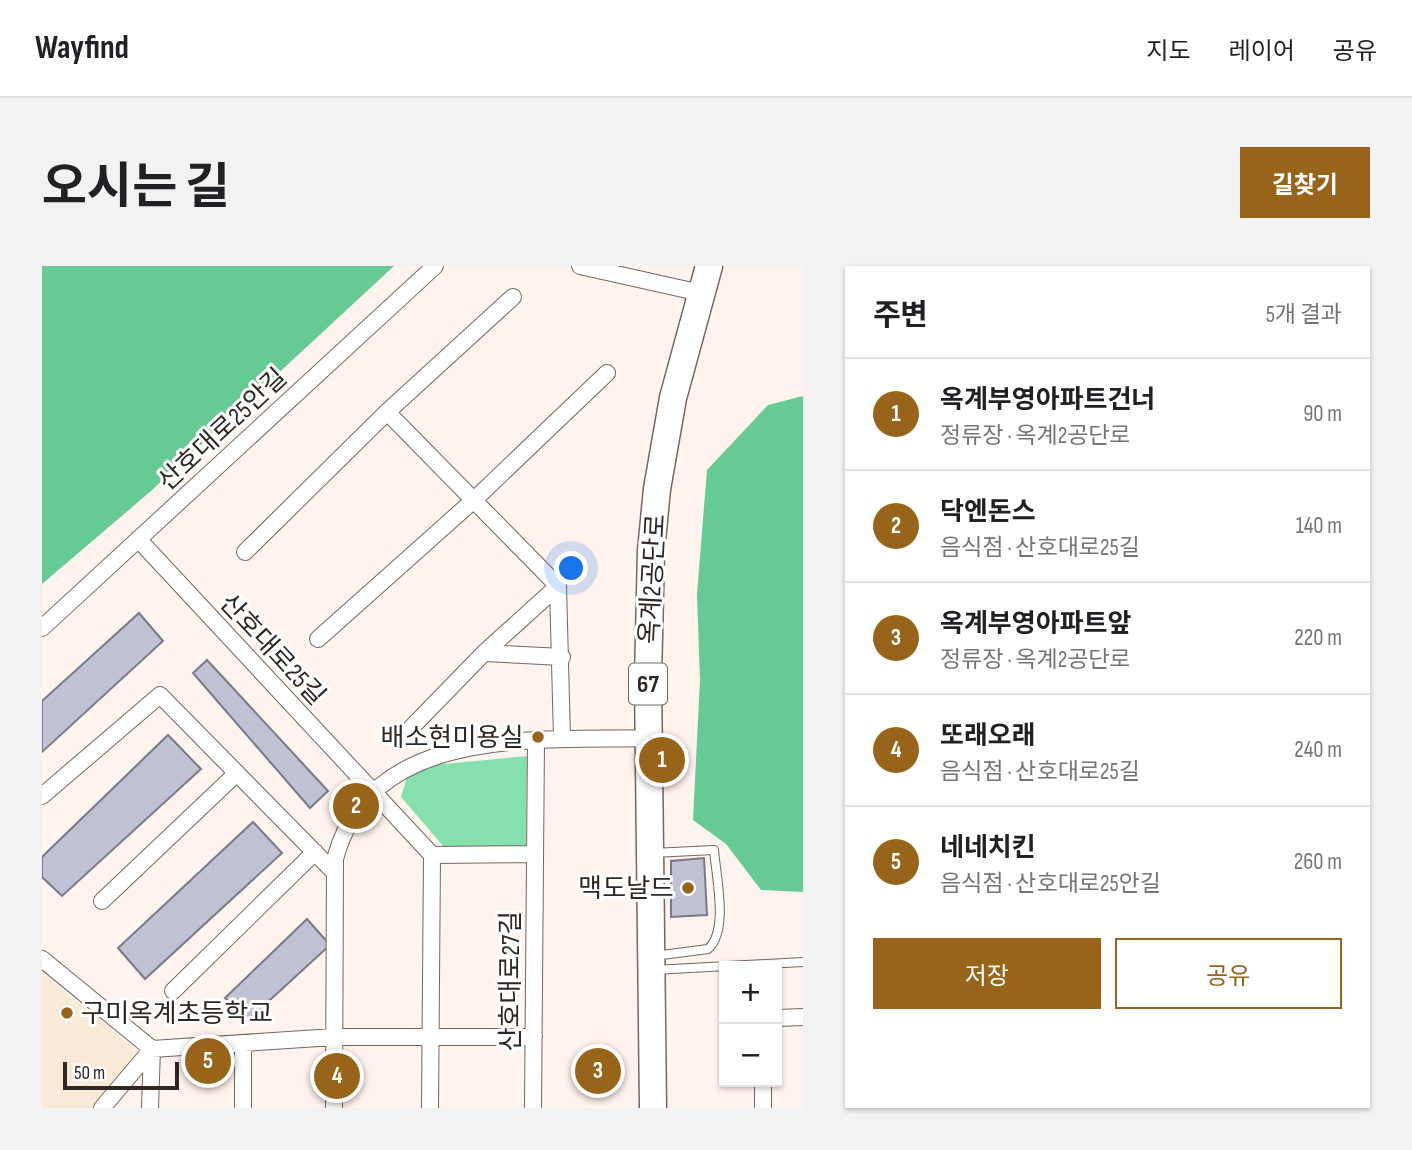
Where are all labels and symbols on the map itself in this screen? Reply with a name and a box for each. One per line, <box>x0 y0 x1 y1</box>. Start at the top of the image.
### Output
street label: 산호대로25안길 <box>152 363 294 498</box>
street label: 옥계2공단로 <box>635 513 672 645</box>
your location <box>554 551 588 585</box>
street label: 산호대로25길 <box>213 588 331 712</box>
road number: 67 <box>629 664 667 704</box>
place label: 배소현미용실 <box>380 723 524 754</box>
marker: 배소현미용실 <box>530 729 546 745</box>
pin: 1 <box>639 734 685 786</box>
pin: 2 <box>333 780 379 832</box>
place label: 맥도날드 <box>578 874 674 905</box>
marker: 맥도날드 <box>680 880 696 896</box>
street label: 산호대로27길 <box>496 911 527 1051</box>
place label: 구미옥계초등학교 <box>81 999 272 1030</box>
marker: 구미옥계초등학교 <box>59 1005 75 1021</box>
pin: 5 <box>185 1035 231 1087</box>
pin: 3 <box>575 1045 621 1097</box>
pin: 4 <box>314 1050 360 1102</box>
scale bar <box>63 1059 178 1091</box>

